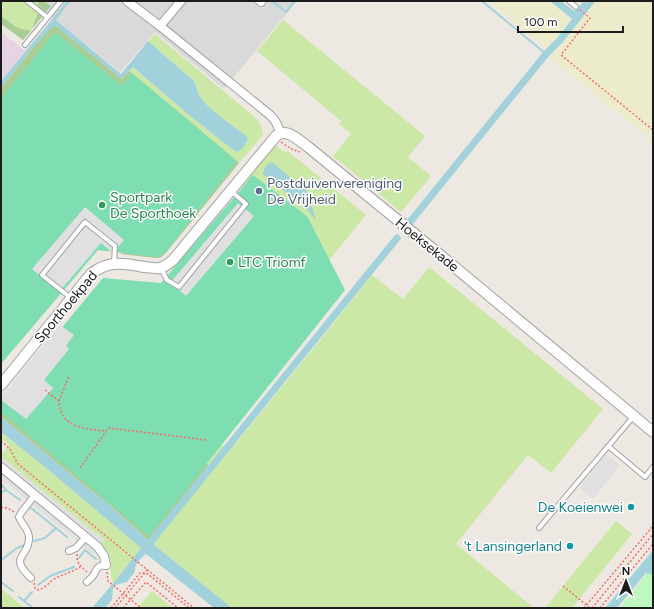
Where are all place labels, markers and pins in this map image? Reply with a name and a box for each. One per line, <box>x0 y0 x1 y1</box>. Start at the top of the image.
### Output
place label: Postduivenvereniging De Vrijheid <box>267 175 402 208</box>
marker: Postduivenvereniging De Vrijheid <box>254 186 264 196</box>
place label: Sportpark De Sporthoek <box>110 189 196 222</box>
marker: Sportpark De Sporthoek <box>97 200 107 210</box>
place label: LTC Triomf <box>238 254 307 271</box>
marker: LTC Triomf <box>225 257 235 267</box>
place label: De Koeienwei <box>538 499 623 516</box>
marker: De Koeienwei <box>626 502 636 512</box>
place label: 't Lansingerland <box>464 538 562 555</box>
marker: 't Lansingerland <box>565 541 575 551</box>

